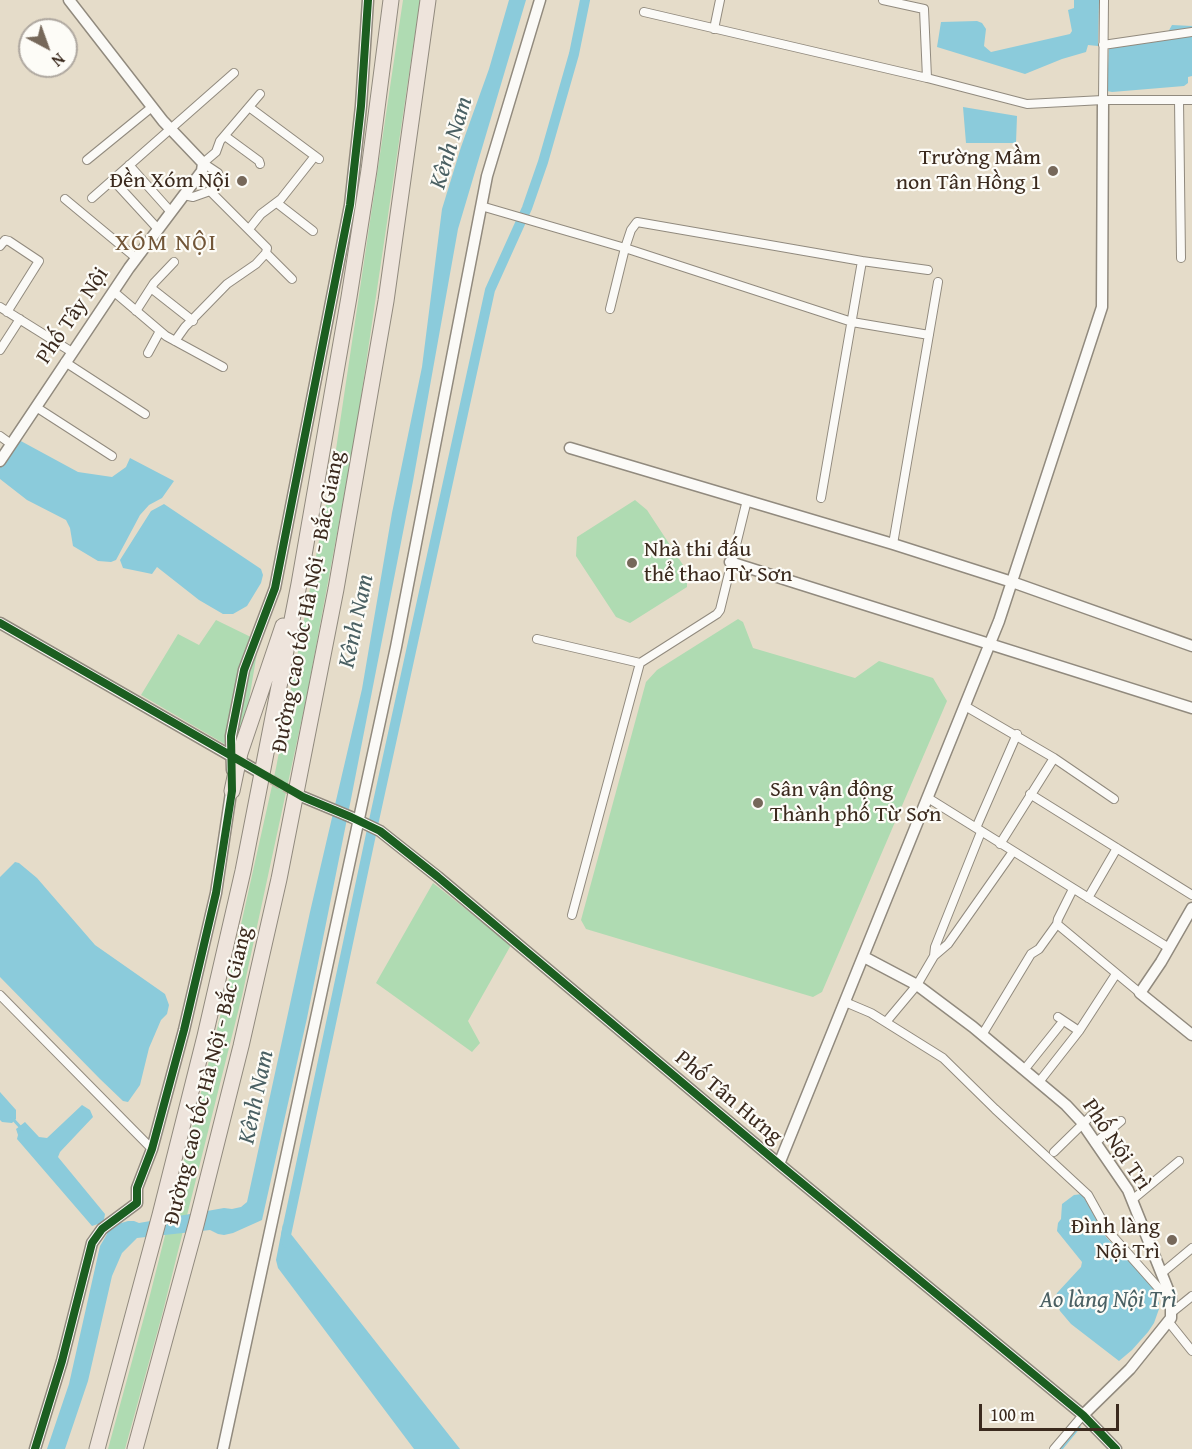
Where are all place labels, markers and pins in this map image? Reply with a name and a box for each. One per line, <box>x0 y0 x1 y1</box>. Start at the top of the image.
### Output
place label: Trường Mầm non Tân Hồng 1 <box>896 145 1041 196</box>
marker: Trường Mầm non Tân Hồng 1 <box>1046 164 1060 178</box>
place label: Đền Xóm Nội <box>110 168 230 194</box>
marker: Đền Xóm Nội <box>235 174 249 188</box>
place label: Nhà thi đấu thể thao Từ Sơn <box>644 537 792 588</box>
marker: Nhà thi đấu thể thao Từ Sơn <box>625 556 639 570</box>
place label: Sân vận động Thành phố Từ Sơn <box>770 777 941 828</box>
marker: Sân vận động Thành phố Từ Sơn <box>751 796 765 810</box>
place label: Đình làng Nội Trì <box>1071 1214 1160 1266</box>
marker: Đình làng Nội Trì <box>1165 1233 1179 1247</box>

